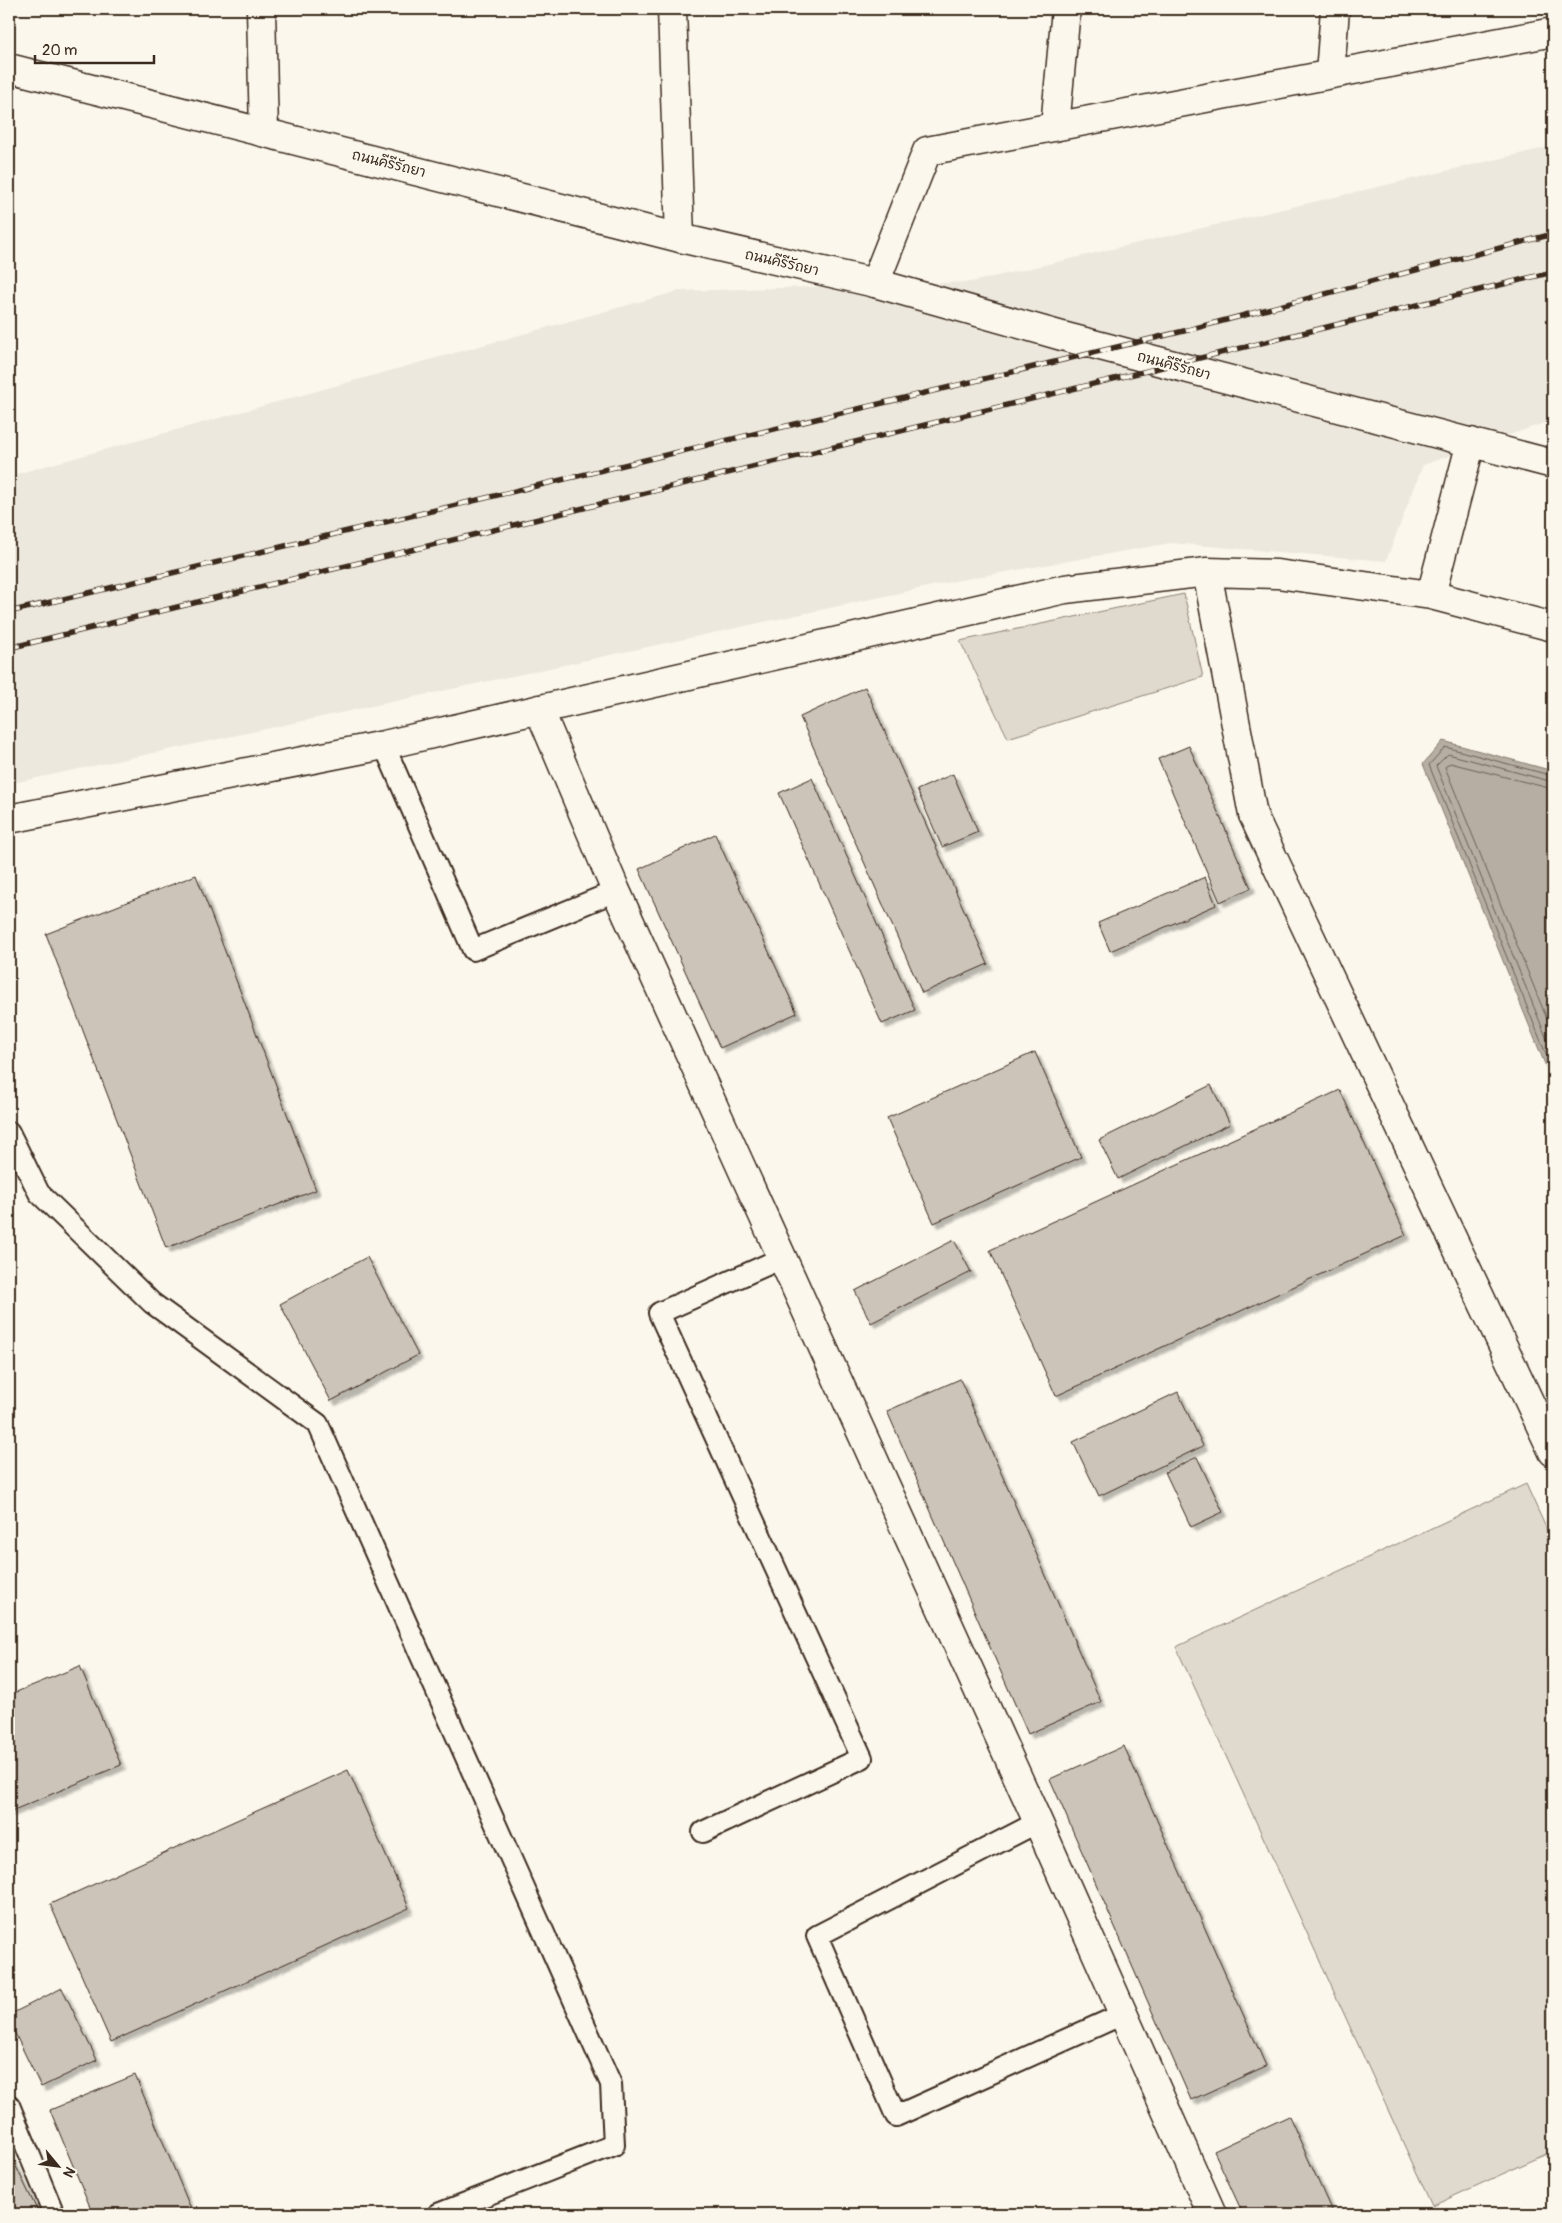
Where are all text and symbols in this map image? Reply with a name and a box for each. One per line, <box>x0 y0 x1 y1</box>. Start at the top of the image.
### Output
scale bar <box>35 32 154 64</box>
text: 20 m <box>42 41 77 60</box>
street label: ถนนคีรีรัถยา <box>350 146 427 181</box>
street label: ถนนคีรีรัถยา <box>743 246 820 279</box>
street label: ถนนคีรีรัถยา <box>1135 348 1212 383</box>
north arrow <box>32 2140 82 2190</box>
text: N <box>59 2164 79 2180</box>

